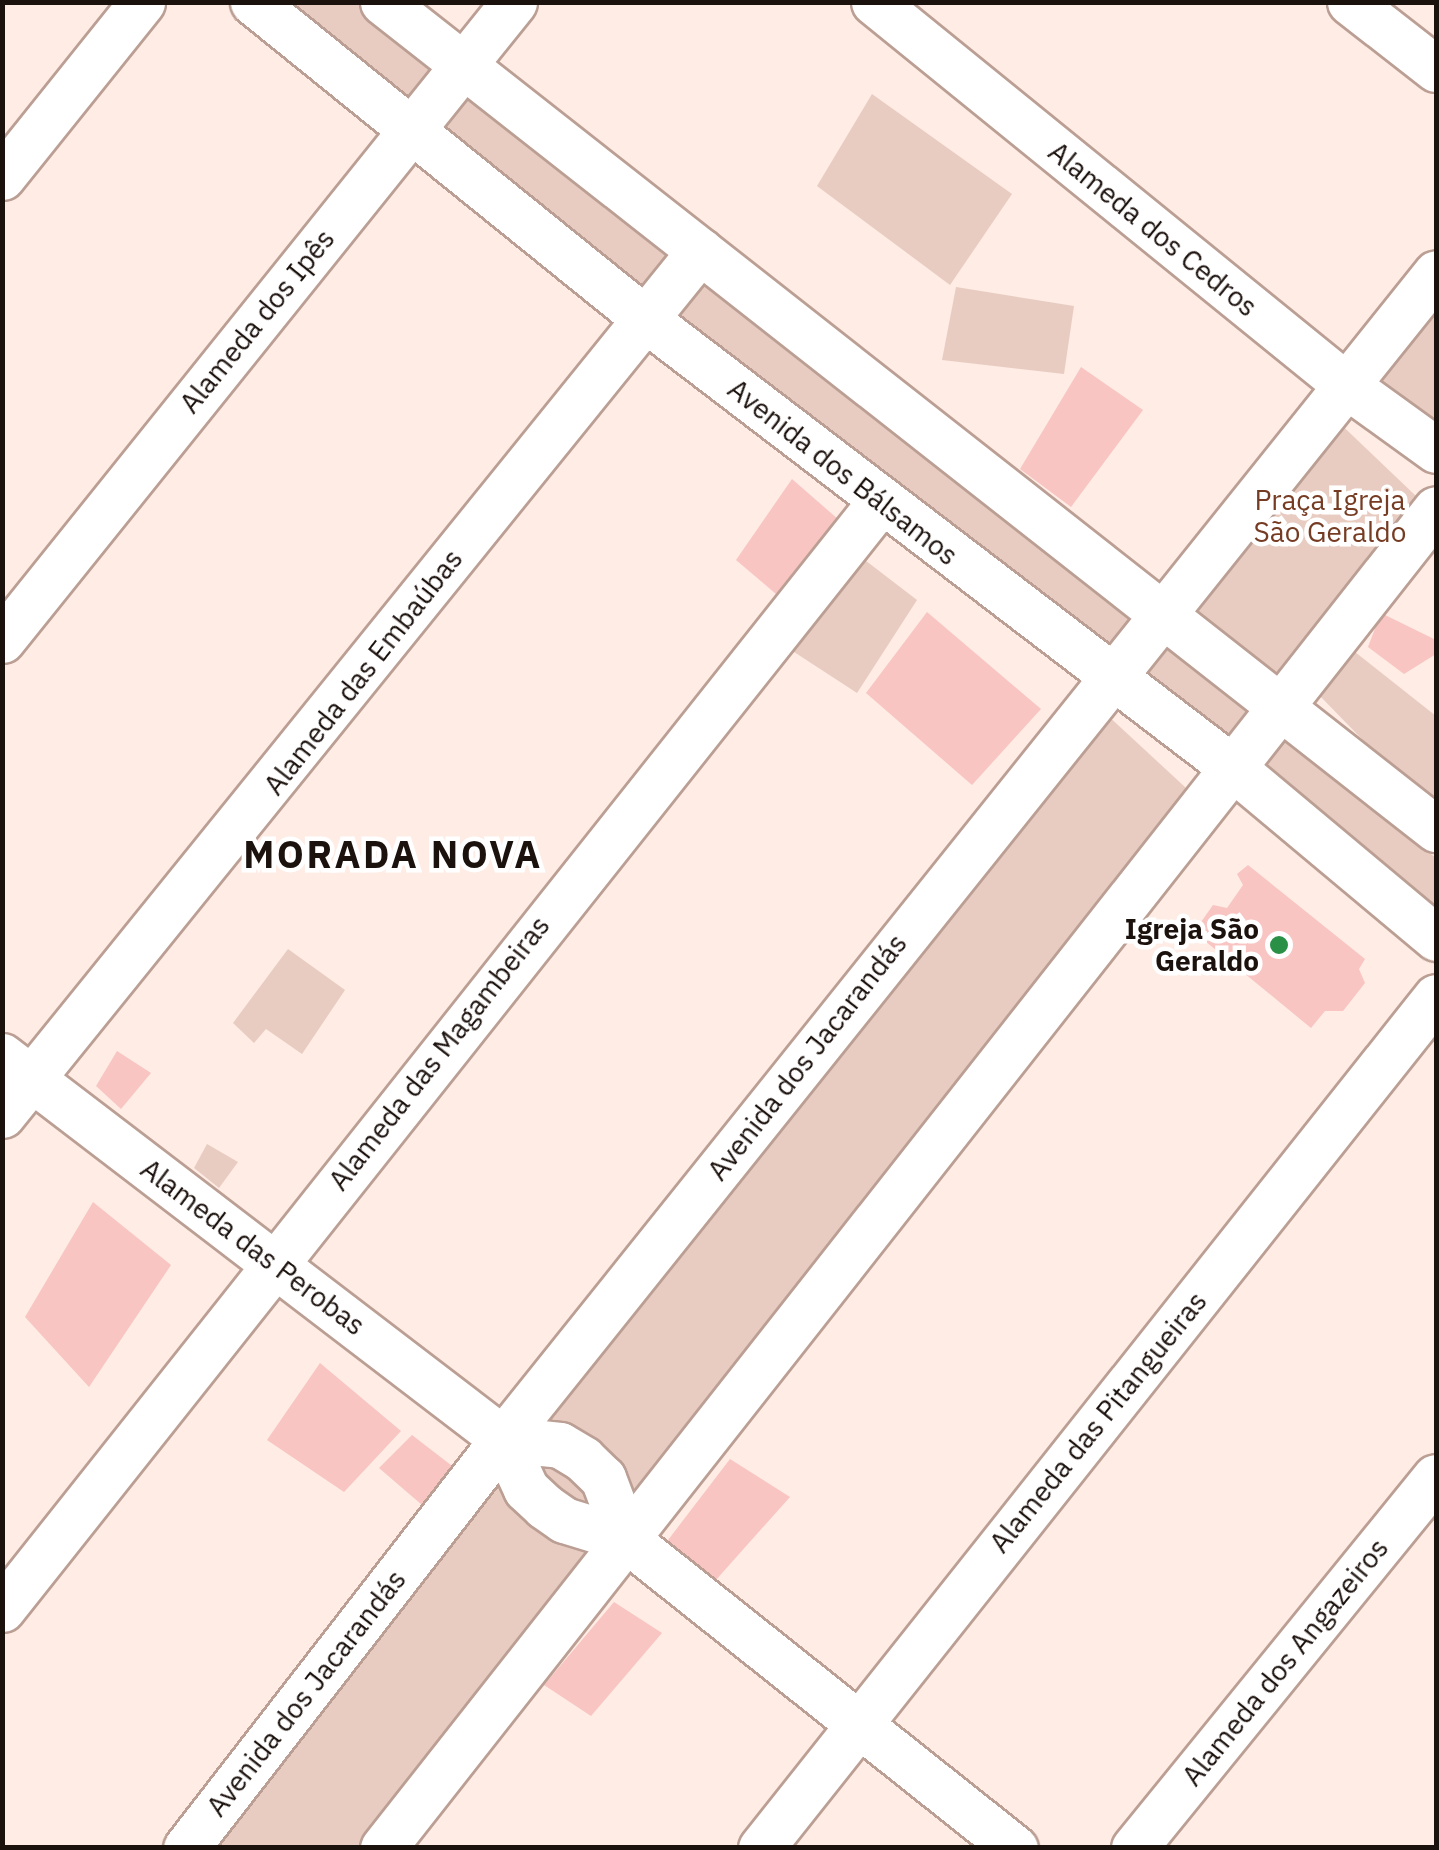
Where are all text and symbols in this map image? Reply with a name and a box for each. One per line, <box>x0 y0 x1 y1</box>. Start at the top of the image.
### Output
street label: Alameda dos Cedros <box>1042 135 1264 323</box>
street label: Alameda dos Ipês <box>173 222 341 420</box>
street label: Avenida dos Bálsamos <box>721 372 965 572</box>
park label: Praça Igreja São Geraldo <box>1254 483 1406 549</box>
street label: Alameda das Embaúbas <box>257 543 469 801</box>
district label: MORADA NOVA <box>243 831 543 877</box>
street label: Alameda das Magambeiras <box>321 909 557 1197</box>
place label: Igreja São Geraldo <box>1125 912 1259 978</box>
street label: Avenida dos Jacarandás <box>700 927 914 1187</box>
marker: Igreja São Geraldo <box>1268 934 1290 956</box>
street label: Alameda das Perobas <box>134 1152 372 1342</box>
street label: Alameda das Pitangueiras <box>982 1285 1214 1559</box>
street label: Alameda dos Angazeiros <box>1175 1532 1395 1792</box>
street label: Avenida dos Jacarandás <box>199 1563 413 1823</box>

